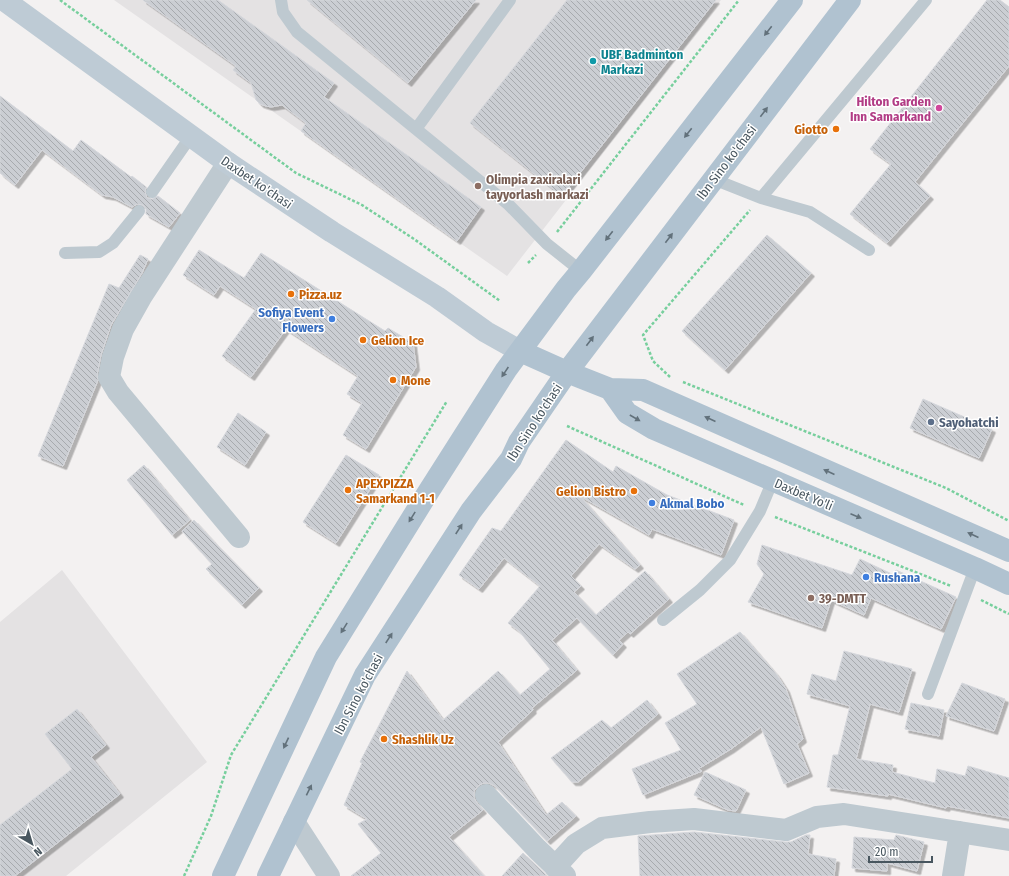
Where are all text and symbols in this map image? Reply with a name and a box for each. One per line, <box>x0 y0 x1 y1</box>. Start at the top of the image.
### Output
one-way arrow <box>764 25 772 36</box>
place label: UBF Badminton Markazi <box>601 47 684 77</box>
marker: UBF Badminton Markazi <box>588 56 598 66</box>
place label: Hilton Garden Inn Samarkand <box>850 94 931 124</box>
marker: Hilton Garden Inn Samarkand <box>934 103 944 113</box>
one-way arrow <box>760 106 769 117</box>
street label: Ibn Sino ko'chasi <box>694 122 759 203</box>
place label: Giotto <box>794 122 828 137</box>
marker: Giotto <box>831 124 841 134</box>
one-way arrow <box>684 128 693 139</box>
street label: Daxbet ko'chasi <box>218 153 295 212</box>
place label: Olimpia zaxiralari tayyorlash markazi <box>486 172 589 202</box>
marker: Olimpia zaxiralari tayyorlash markazi <box>473 181 483 191</box>
one-way arrow <box>604 231 613 242</box>
one-way arrow <box>665 232 673 243</box>
place label: Pizza.uz <box>299 287 342 302</box>
marker: Pizza.uz <box>286 289 296 299</box>
place label: Sofiya Event Flowers <box>258 305 324 335</box>
marker: Sofiya Event Flowers <box>327 314 337 324</box>
place label: Gelion Ice <box>371 333 425 348</box>
marker: Gelion Ice <box>358 335 368 345</box>
one-way arrow <box>586 336 594 346</box>
one-way arrow <box>501 367 509 377</box>
place label: Mone <box>401 373 431 388</box>
marker: Mone <box>388 375 398 385</box>
street label: Ibn Sino ko'chasi <box>504 381 565 464</box>
one-way arrow <box>629 415 641 422</box>
place label: Sayohatchi <box>939 415 999 430</box>
one-way arrow <box>704 416 715 422</box>
marker: Sayohatchi <box>926 417 936 427</box>
one-way arrow <box>822 468 834 474</box>
street label: Daxbet Yo'li <box>772 475 835 513</box>
place label: APEXPIZZA Samarkand 1-1 <box>355 476 435 506</box>
place label: Gelion Bistro <box>556 484 626 499</box>
marker: APEXPIZZA Samarkand 1-1 <box>343 485 353 495</box>
marker: Gelion Bistro <box>629 486 639 496</box>
place label: Akmal Bobo <box>659 496 724 511</box>
marker: Akmal Bobo <box>647 498 657 508</box>
one-way arrow <box>409 511 416 523</box>
one-way arrow <box>851 513 862 519</box>
one-way arrow <box>455 524 463 534</box>
one-way arrow <box>967 532 979 538</box>
place label: Rushana <box>874 570 921 585</box>
marker: Rushana <box>861 572 871 582</box>
place label: 39-DMTT <box>818 591 867 606</box>
marker: 39-DMTT <box>806 593 816 603</box>
one-way arrow <box>341 622 348 634</box>
one-way arrow <box>385 632 392 644</box>
street label: Ibn Sino ko'chasi <box>331 651 386 737</box>
place label: Shashlik Uz <box>392 732 454 747</box>
marker: Shashlik Uz <box>379 734 389 744</box>
one-way arrow <box>282 738 288 750</box>
one-way arrow <box>306 785 312 796</box>
north arrow <box>12 824 52 864</box>
scale bar <box>869 838 932 864</box>
text: N <box>31 844 44 859</box>
text: 20 m <box>875 845 899 859</box>

